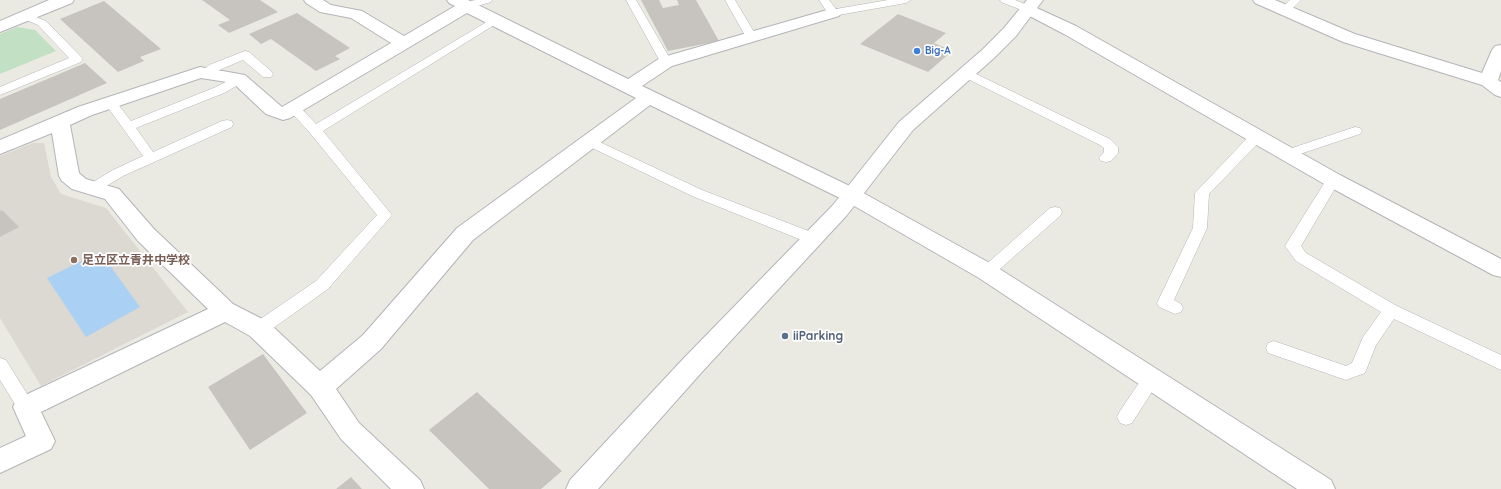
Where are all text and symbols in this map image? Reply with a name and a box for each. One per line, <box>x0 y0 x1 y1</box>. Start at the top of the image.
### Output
place label: Big-A <box>925 45 951 57</box>
marker: Big-A <box>912 46 922 56</box>
place label: 足立区立青井中学校 <box>82 253 190 267</box>
marker: 足立区立青井中学校 <box>69 255 79 265</box>
place label: iiParking <box>793 329 843 343</box>
marker: iiParking <box>780 331 790 341</box>

